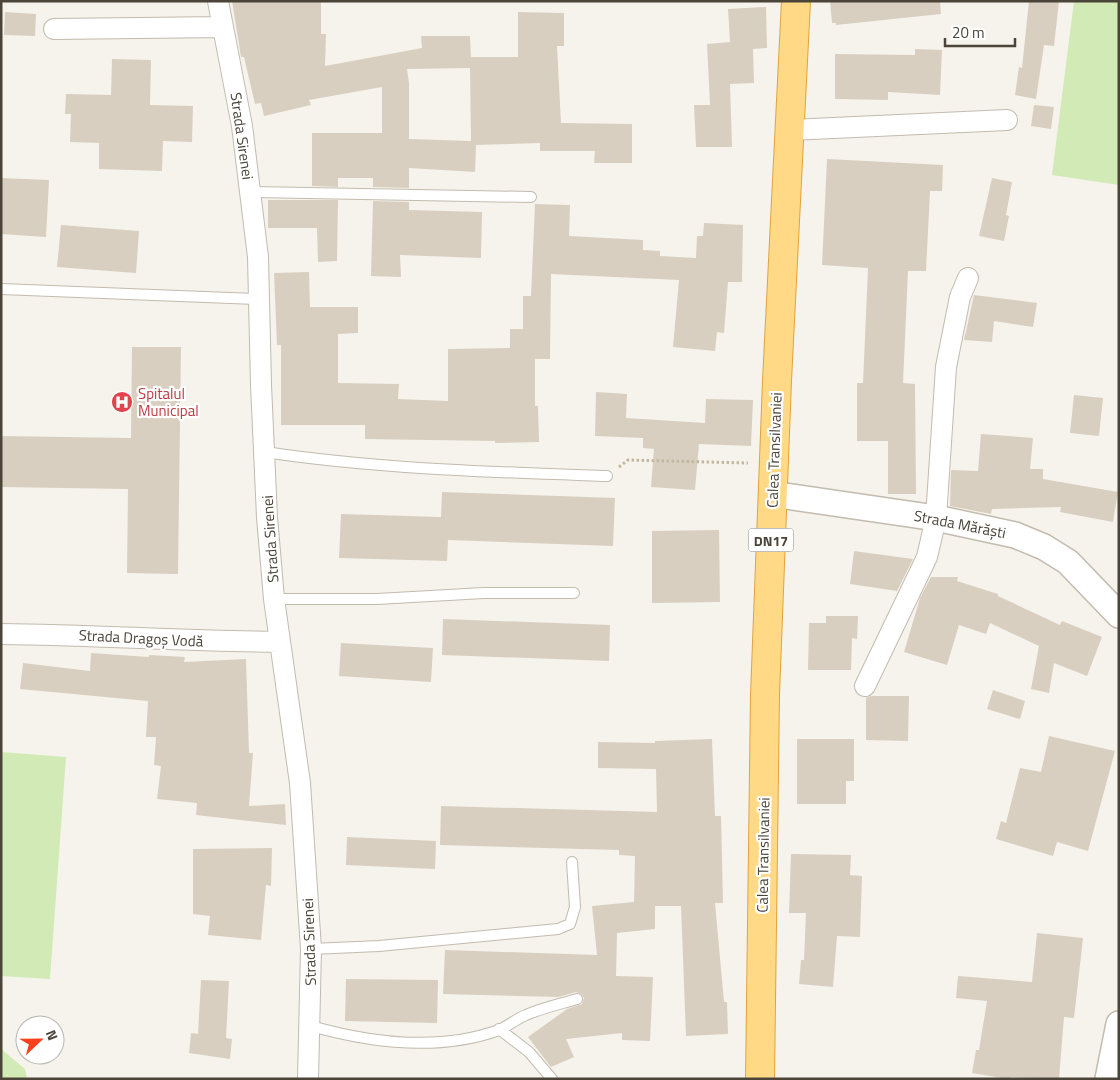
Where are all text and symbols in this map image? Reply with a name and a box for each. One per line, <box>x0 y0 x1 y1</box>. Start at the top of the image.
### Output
scale bar <box>945 15 1015 47</box>
text: 20 m <box>952 21 985 44</box>
street label: Strada Sirenei <box>225 91 259 181</box>
place label: Spitalul Municipal <box>138 382 199 422</box>
hospital icon: Spitalul Municipal <box>110 390 134 414</box>
street label: Calea Transilvaniei <box>760 392 788 508</box>
street label: Strada Sirenei <box>255 494 285 584</box>
street label: Strada Mărăști <box>912 504 1008 544</box>
road number: DN17 <box>748 528 794 552</box>
street label: Strada Dragoș Vodă <box>78 623 204 653</box>
street label: Calea Transilvaniei <box>750 797 776 913</box>
street label: Strada Sirenei <box>296 898 322 986</box>
north arrow <box>15 1015 65 1065</box>
text: N <box>41 1027 64 1043</box>

